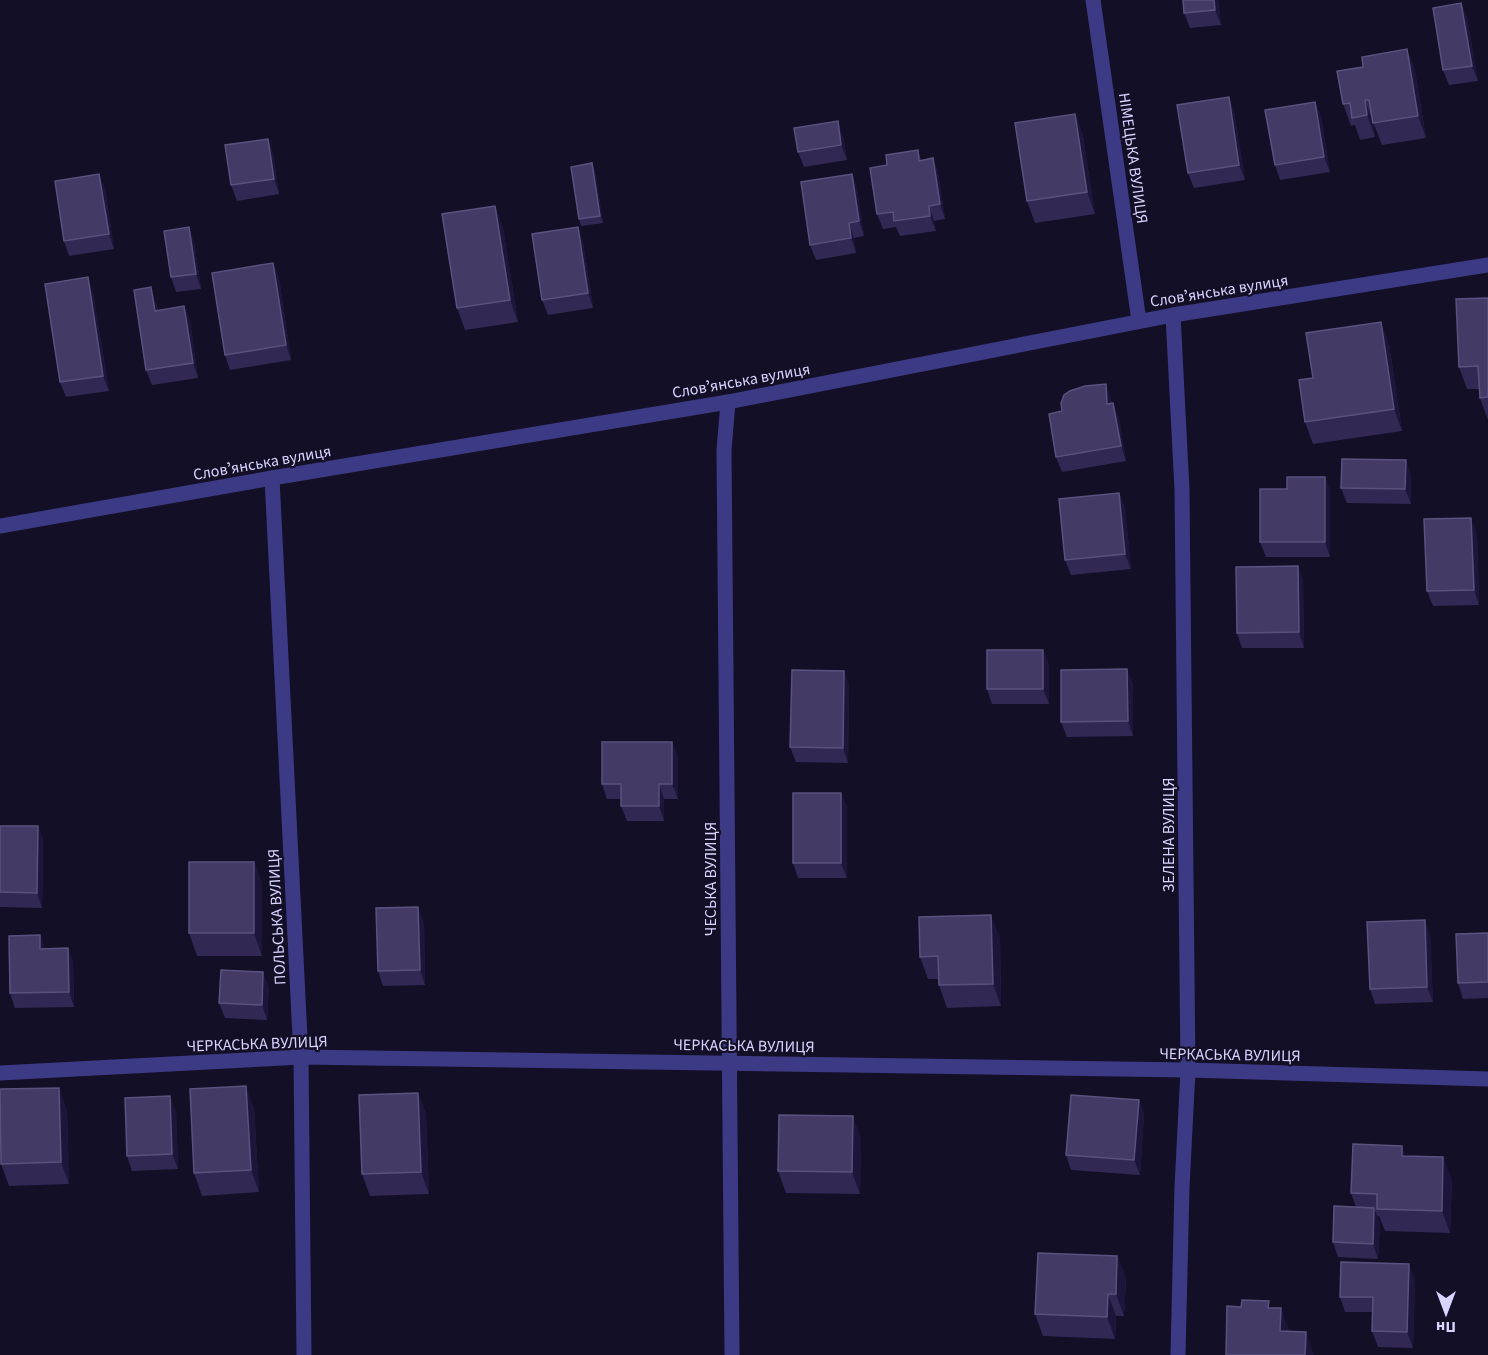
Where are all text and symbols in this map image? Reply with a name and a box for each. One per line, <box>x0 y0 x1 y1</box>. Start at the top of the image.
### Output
street label: НІМЕЦЬКА ВУЛИЦЯ <box>1113 91 1153 225</box>
street label: Словʼянська вулиця <box>1148 269 1290 313</box>
street label: Словʼянська вулиця <box>670 358 812 404</box>
street label: Словʼянська вулиця <box>191 440 333 486</box>
street label: ЗЕЛЕНА ВУЛИЦЯ <box>1158 778 1180 892</box>
street label: ЧЕСЬКА ВУЛИЦЯ <box>700 822 722 936</box>
street label: ПОЛЬСЬКА ВУЛИЦЯ <box>262 848 292 986</box>
street label: ЧЕРКАСЬКА ВУЛИЦЯ <box>186 1031 328 1057</box>
street label: ЧЕРКАСЬКА ВУЛИЦЯ <box>673 1034 815 1058</box>
street label: ЧЕРКАСЬКА ВУЛИЦЯ <box>1159 1043 1301 1067</box>
north arrow <box>1416 1283 1476 1343</box>
text: Пн <box>1436 1316 1456 1338</box>

